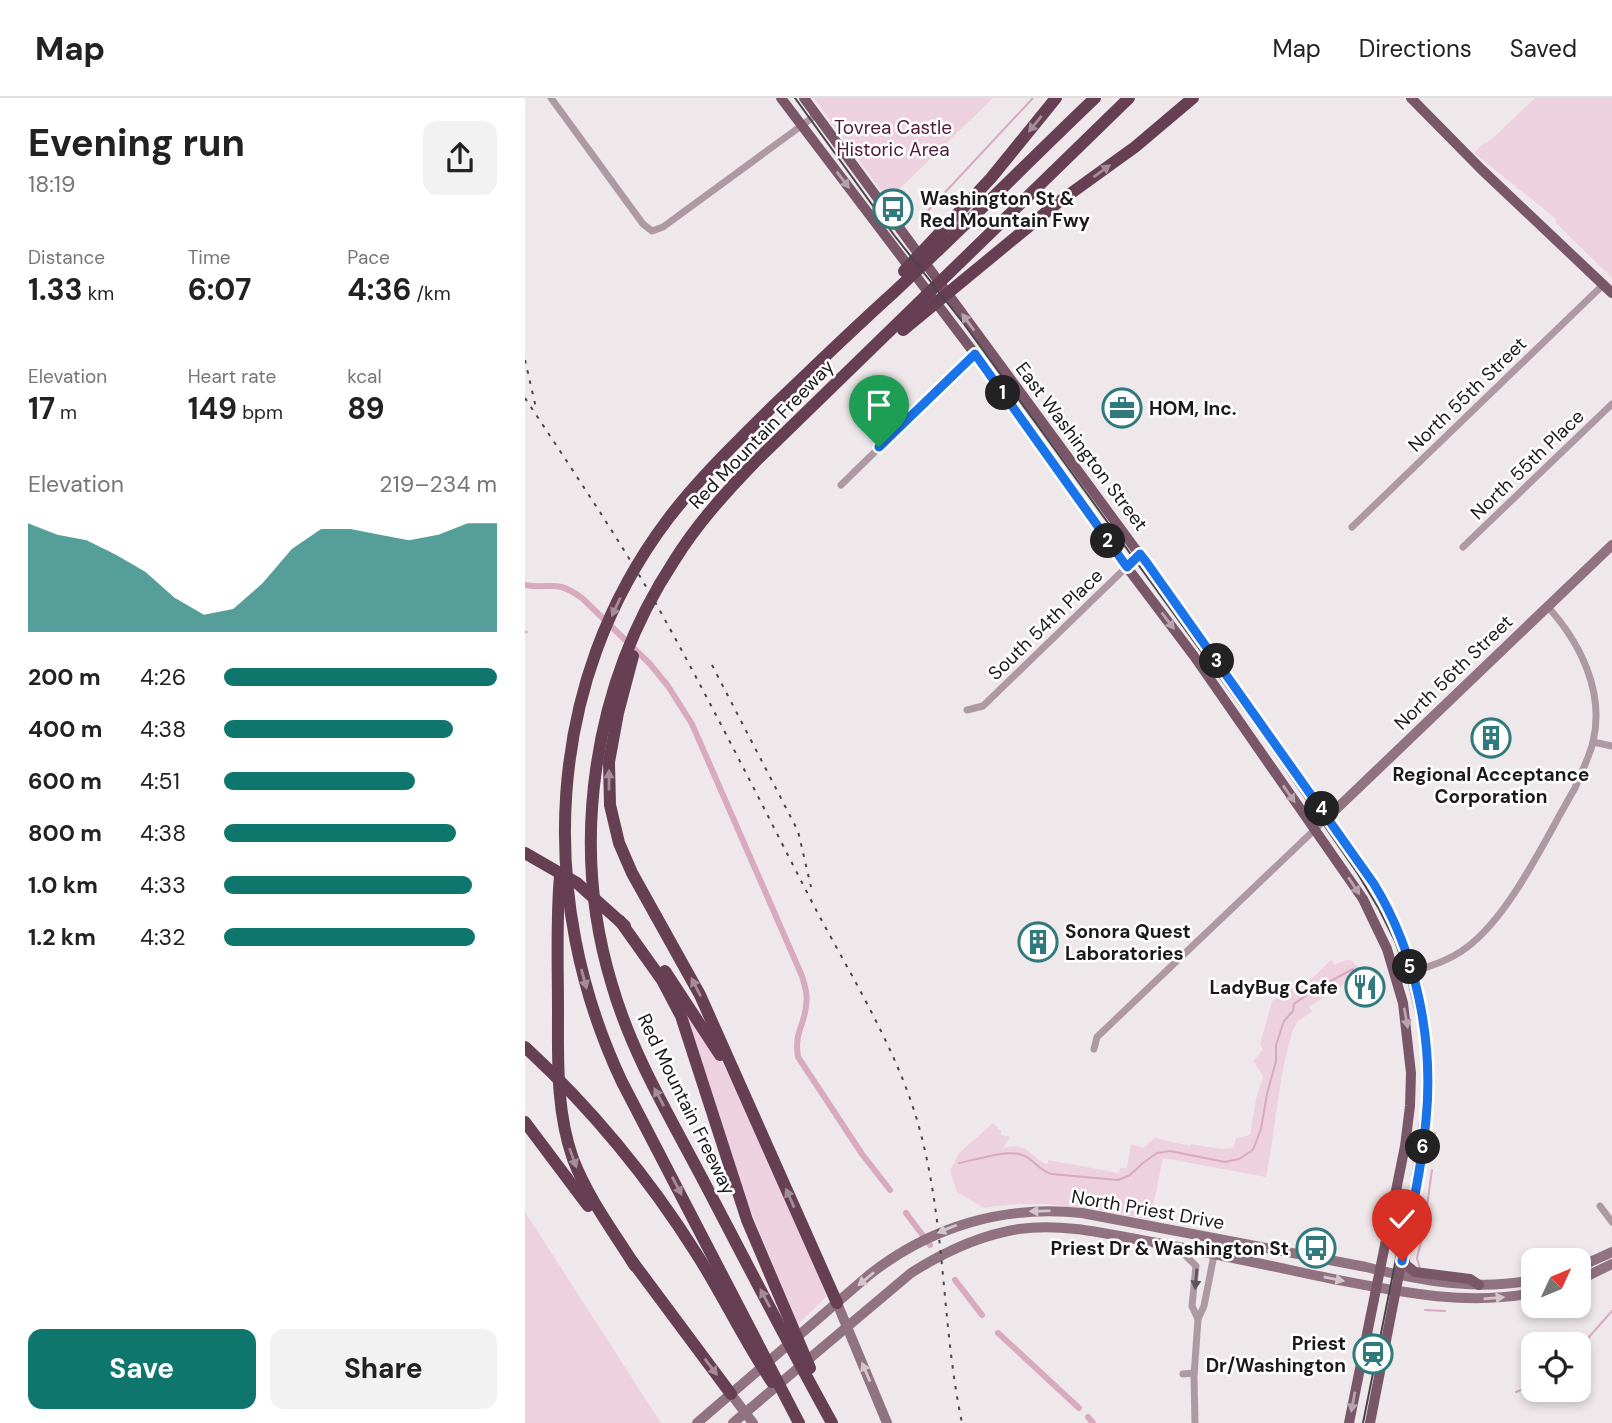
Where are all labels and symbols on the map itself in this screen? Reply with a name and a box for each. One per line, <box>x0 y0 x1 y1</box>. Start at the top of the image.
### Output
park label: Tovrea Castle Historic Area <box>834 115 952 162</box>
one-way arrow <box>1028 115 1043 132</box>
one-way arrow <box>1093 164 1111 178</box>
one-way arrow <box>836 171 850 190</box>
place label: Washington St & Red Mountain Fwy <box>920 186 1091 233</box>
bus stop icon: Washington St & Red Mountain Fwy <box>872 188 914 230</box>
one-way arrow <box>961 313 975 331</box>
street label: North 55th Street <box>1403 331 1532 457</box>
street label: Red Mountain Freeway <box>683 354 840 514</box>
street label: East Washington Street <box>1010 357 1153 536</box>
pin <box>849 375 909 447</box>
pin: 1 <box>986 376 1021 410</box>
office icon: HOM, Inc. <box>1101 387 1143 429</box>
place label: HOM, Inc. <box>1149 396 1237 421</box>
street label: North 55th Place <box>1465 404 1590 525</box>
pin: 2 <box>1091 524 1125 558</box>
street label: South 54th Place <box>983 563 1108 686</box>
one-way arrow <box>611 596 622 617</box>
street label: North 56th Street <box>1389 609 1518 735</box>
one-way arrow <box>1161 612 1175 631</box>
pin: 3 <box>1199 644 1235 678</box>
building icon: Regional Acceptance Corporation <box>1470 717 1512 759</box>
place label: Regional Acceptance Corporation <box>1393 762 1589 809</box>
one-way arrow <box>603 769 615 791</box>
one-way arrow <box>1282 785 1296 803</box>
pin: 4 <box>1305 792 1339 826</box>
one-way arrow <box>1347 877 1361 895</box>
place label: Sonora Quest Laboratories <box>1065 919 1191 966</box>
building icon: Sonora Quest Laboratories <box>1017 921 1059 963</box>
pin: 5 <box>1393 950 1428 984</box>
restaurant icon: LadyBug Cafe <box>1344 966 1386 1008</box>
one-way arrow <box>579 969 589 990</box>
place label: LadyBug Cafe <box>1209 975 1338 1000</box>
one-way arrow <box>691 977 702 997</box>
one-way arrow <box>1401 1007 1412 1029</box>
street label: Red Mountain Freeway <box>632 1009 742 1199</box>
one-way arrow <box>653 1087 665 1107</box>
pin: 6 <box>1405 1130 1441 1164</box>
one-way arrow <box>568 1147 579 1168</box>
one-way arrow <box>671 1176 683 1196</box>
street label: North Priest Drive <box>1069 1184 1226 1235</box>
one-way arrow <box>784 1187 795 1208</box>
pin <box>1372 1189 1432 1261</box>
one-way arrow <box>1029 1206 1051 1217</box>
one-way arrow <box>937 1224 958 1235</box>
bus stop icon: Priest Dr & Washington St <box>1295 1227 1337 1269</box>
place label: Priest Dr & Washington St <box>1051 1236 1289 1261</box>
north arrow <box>1521 1248 1591 1318</box>
one-way arrow <box>1190 1268 1201 1290</box>
one-way arrow <box>857 1271 875 1286</box>
one-way arrow <box>1323 1273 1345 1284</box>
one-way arrow <box>759 1288 771 1308</box>
one-way arrow <box>1483 1292 1505 1303</box>
place label: Priest Dr/Washington <box>1206 1331 1346 1378</box>
station icon: Priest Dr/Washington <box>1352 1333 1394 1375</box>
one-way arrow <box>704 1358 718 1376</box>
one-way arrow <box>860 1362 871 1383</box>
one-way arrow <box>1348 1391 1359 1413</box>

